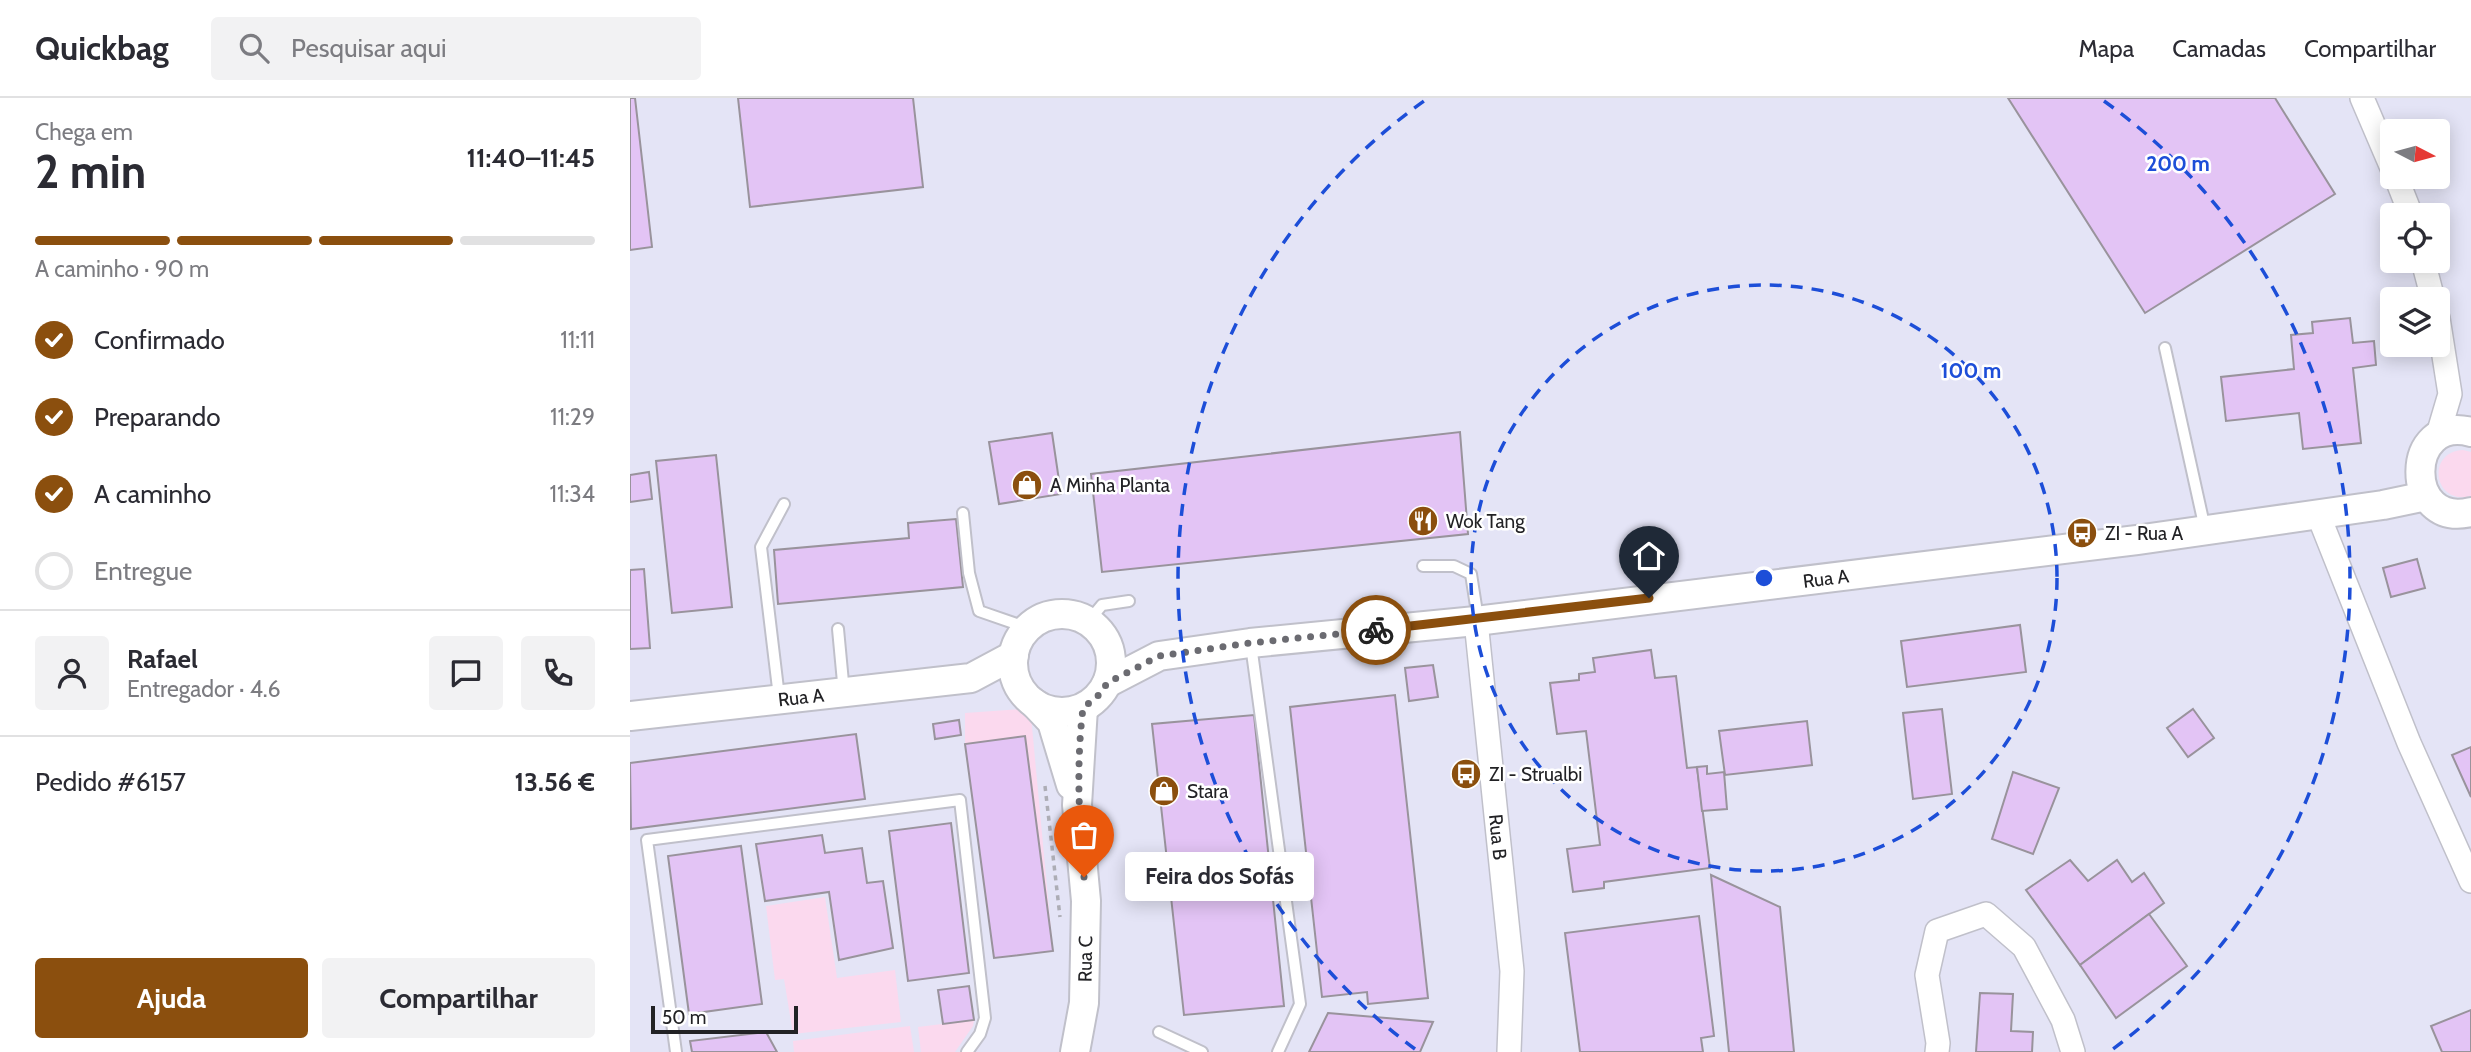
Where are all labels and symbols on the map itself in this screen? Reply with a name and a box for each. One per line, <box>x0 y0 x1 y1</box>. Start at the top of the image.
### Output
north arrow <box>2380 119 2450 189</box>
text: 200 m <box>2146 151 2210 176</box>
text: 100 m <box>1941 358 2001 383</box>
shop icon: A Minha Planta <box>1010 468 1044 502</box>
place label: A Minha Planta <box>1050 474 1170 497</box>
restaurant icon: Wok Tang <box>1406 504 1440 538</box>
place label: Wok Tang <box>1446 510 1525 533</box>
bus stop icon: ZI - Rua A <box>2065 516 2099 550</box>
place label: ZI - Rua A <box>2105 522 2183 545</box>
pin <box>1619 526 1679 598</box>
street label: Rua A <box>1801 564 1850 592</box>
centre of rings <box>1752 566 1776 590</box>
courier <box>1341 595 1411 665</box>
street label: Rua A <box>777 683 826 711</box>
bus stop icon: ZI - Strualbi <box>1449 757 1483 791</box>
place label: ZI - Strualbi <box>1489 763 1582 786</box>
shop icon: Stara <box>1147 774 1181 808</box>
place label: Stara <box>1187 780 1228 803</box>
pin <box>1054 805 1114 877</box>
street label: Rua B <box>1484 813 1512 861</box>
callout: Feira dos Sofás <box>1126 852 1315 902</box>
street label: Rua C <box>1073 935 1097 982</box>
scale bar <box>651 1003 798 1035</box>

